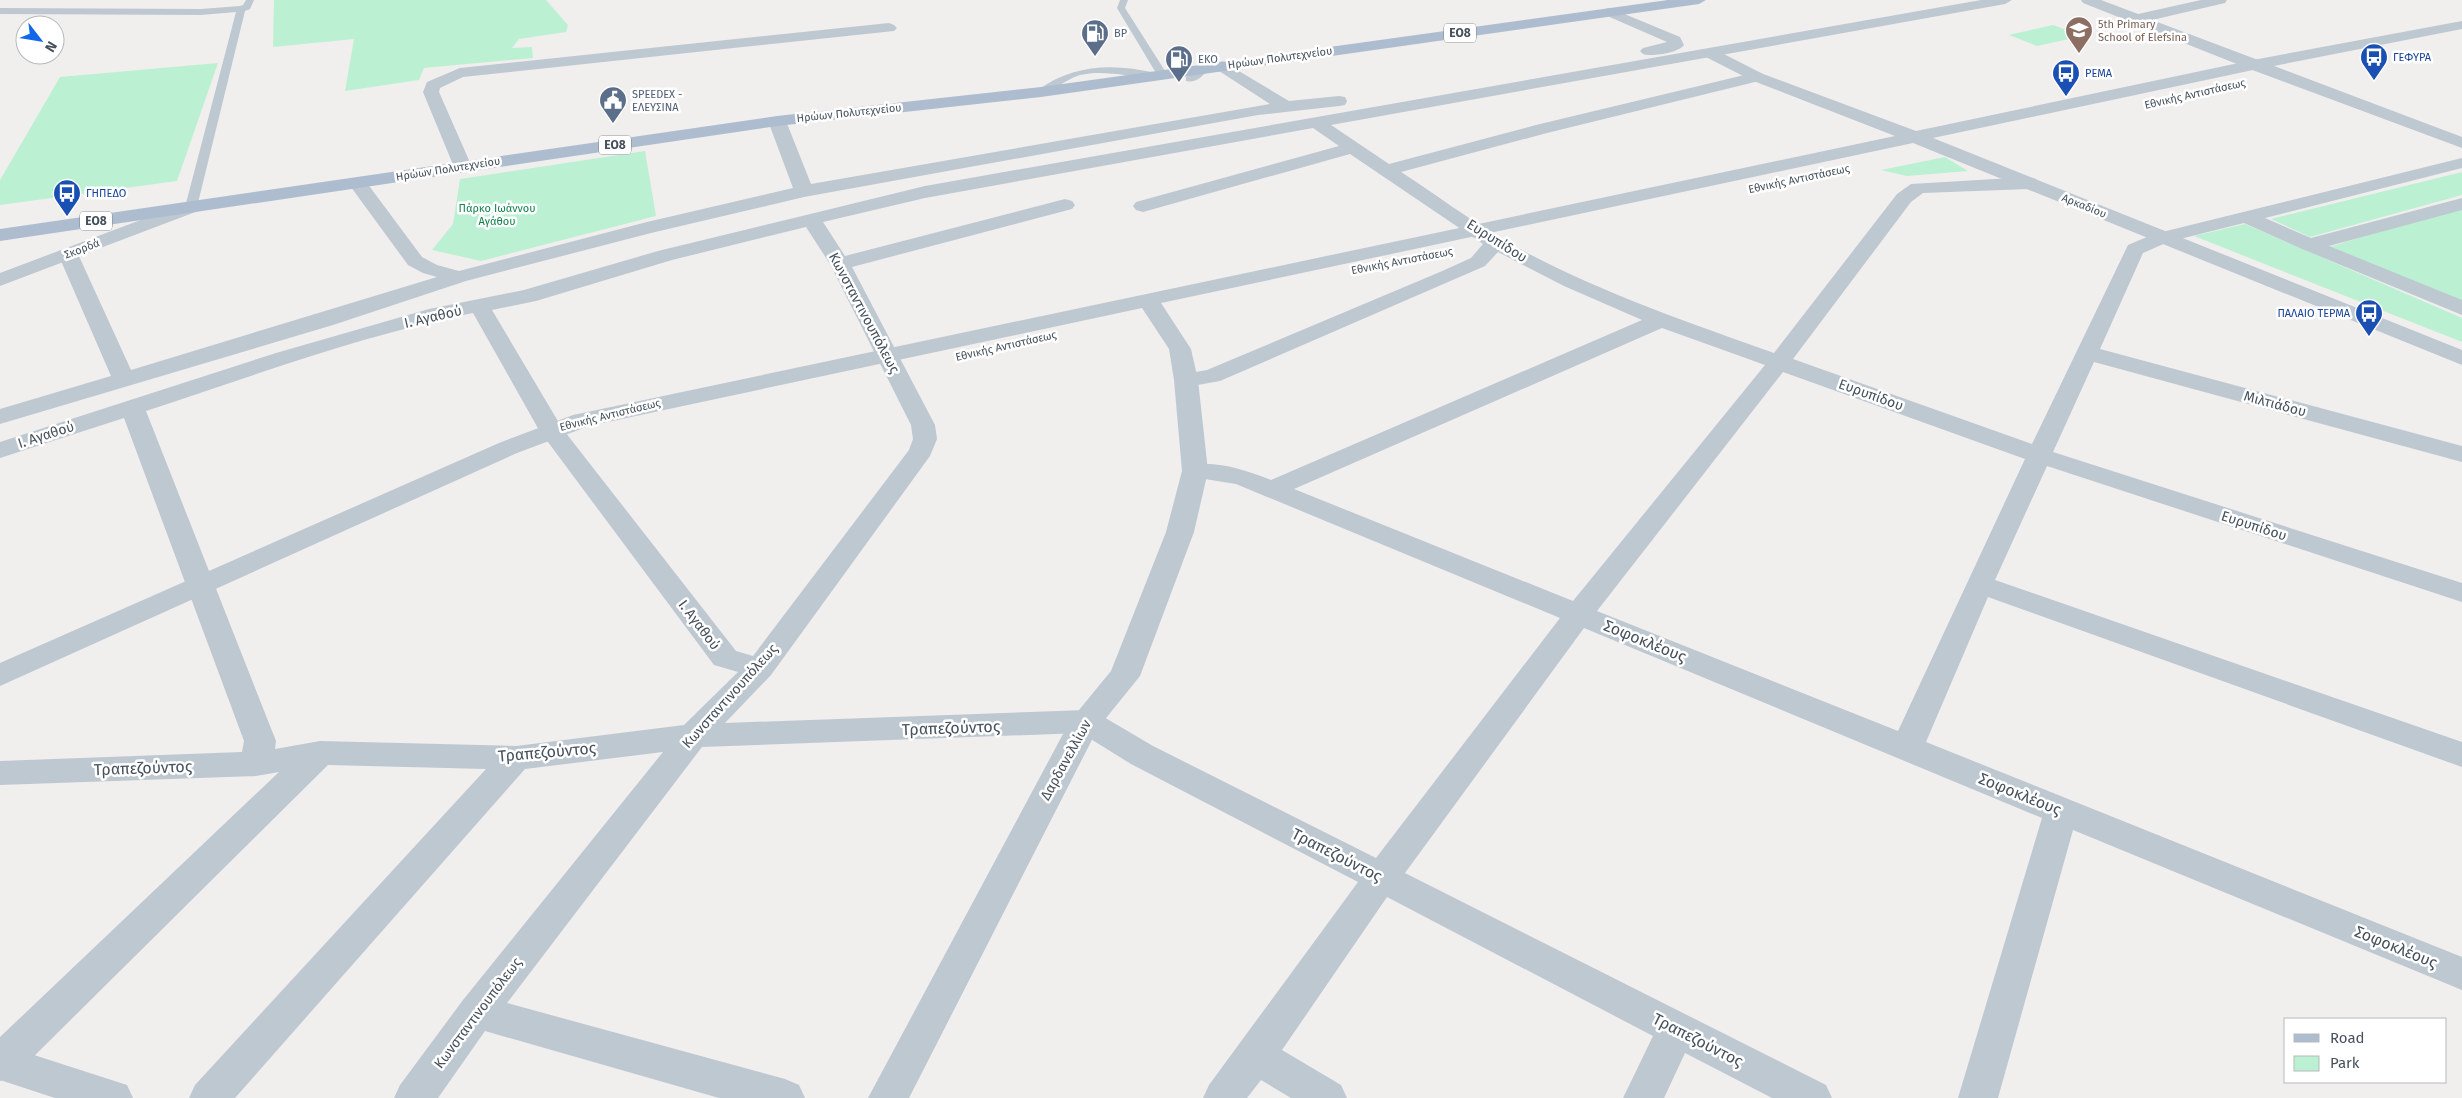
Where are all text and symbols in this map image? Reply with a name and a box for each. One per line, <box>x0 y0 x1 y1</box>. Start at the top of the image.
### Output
north arrow <box>15 15 65 65</box>
school or university icon: 5th Primary School of Elefsina <box>2064 15 2094 54</box>
fuel station icon: BP <box>1080 18 1110 57</box>
place label: 5th Primary School of Elefsina <box>2098 18 2187 44</box>
road number: ΕΟ8 <box>1444 23 1476 42</box>
place label: BP <box>1114 27 1128 40</box>
text: N <box>41 38 60 55</box>
bus stop icon: ΓΕΦΥΡΑ <box>2359 42 2389 81</box>
fuel station icon: EKO <box>1164 44 1194 83</box>
street label: Ηρώων Πολυτεχνείου <box>1227 44 1333 72</box>
place label: ΓΕΦΥΡΑ <box>2393 51 2432 64</box>
place label: EKO <box>1198 53 1218 66</box>
bus stop icon: ΡΕΜΑ <box>2051 58 2081 97</box>
place label: ΡΕΜΑ <box>2085 67 2113 80</box>
street label: Εθνικής Αντιστάσεως <box>2143 76 2247 112</box>
public building icon: SPEEDEX - ΕΛΕΥΣΙΝΑ <box>598 85 628 124</box>
place label: SPEEDEX - ΕΛΕΥΣΙΝΑ <box>632 88 682 114</box>
street label: Ηρώων Πολυτεχνείου <box>796 101 902 125</box>
road number: ΕΟ8 <box>599 136 631 154</box>
street label: Ηρώων Πολυτεχνείου <box>395 154 501 184</box>
street label: Εθνικής Αντιστάσεως <box>1747 162 1851 196</box>
bus stop icon: ΓΗΠΕΔΟ <box>52 178 82 217</box>
place label: ΓΗΠΕΔΟ <box>86 187 126 200</box>
street label: Αρκαδίου <box>2060 191 2108 221</box>
park label: Πάρκο Ιωάννου Αγάθου <box>459 202 535 228</box>
road number: ΕΟ8 <box>80 212 112 230</box>
street label: Ευρυπίδου <box>1464 216 1530 266</box>
street label: Σκορδά <box>63 236 102 262</box>
street label: Εθνικής Αντιστάσεως <box>1350 245 1454 277</box>
street label: Κωνσταντινουπόλεως <box>825 250 903 377</box>
bus stop icon: ΠΑΛΑΙΟ ΤΕΡΜΑ <box>2354 298 2384 337</box>
street label: Ι. Αγαθού <box>403 302 463 332</box>
place label: ΠΑΛΑΙΟ ΤΕΡΜΑ <box>2277 307 2351 320</box>
street label: Εθνικής Αντιστάσεως <box>954 328 1058 364</box>
street label: Ευρυπίδου <box>1836 375 1906 415</box>
street label: Μιλτιάδου <box>2242 388 2308 420</box>
street label: Εθνικής Αντιστάσεως <box>558 396 662 434</box>
street label: Ι. Αγαθού <box>16 418 76 452</box>
street label: Ευρυπίδου <box>2219 507 2289 545</box>
street label: Ι. Αγαθού <box>675 597 723 653</box>
street label: Σοφοκλέους <box>1601 616 1690 666</box>
street label: Κωνσταντινουπόλεως <box>679 640 782 752</box>
street label: Τραπεζούντος <box>901 717 1001 739</box>
street label: Δαρδανελλίων <box>1037 717 1095 803</box>
street label: Τραπεζούντος <box>497 738 597 766</box>
street label: Τραπεζούντος <box>93 757 193 779</box>
street label: Σοφοκλέους <box>1976 769 2065 819</box>
street label: Τραπεζούντος <box>1289 824 1386 886</box>
street label: Σοφοκλέους <box>2352 922 2441 972</box>
street label: Κωνσταντινουπόλεως <box>431 954 526 1072</box>
street label: Τραπεζούντος <box>1650 1009 1747 1071</box>
legend <box>2284 1018 2447 1083</box>
text: Road <box>2330 1029 2365 1047</box>
text: Park <box>2330 1054 2360 1072</box>

